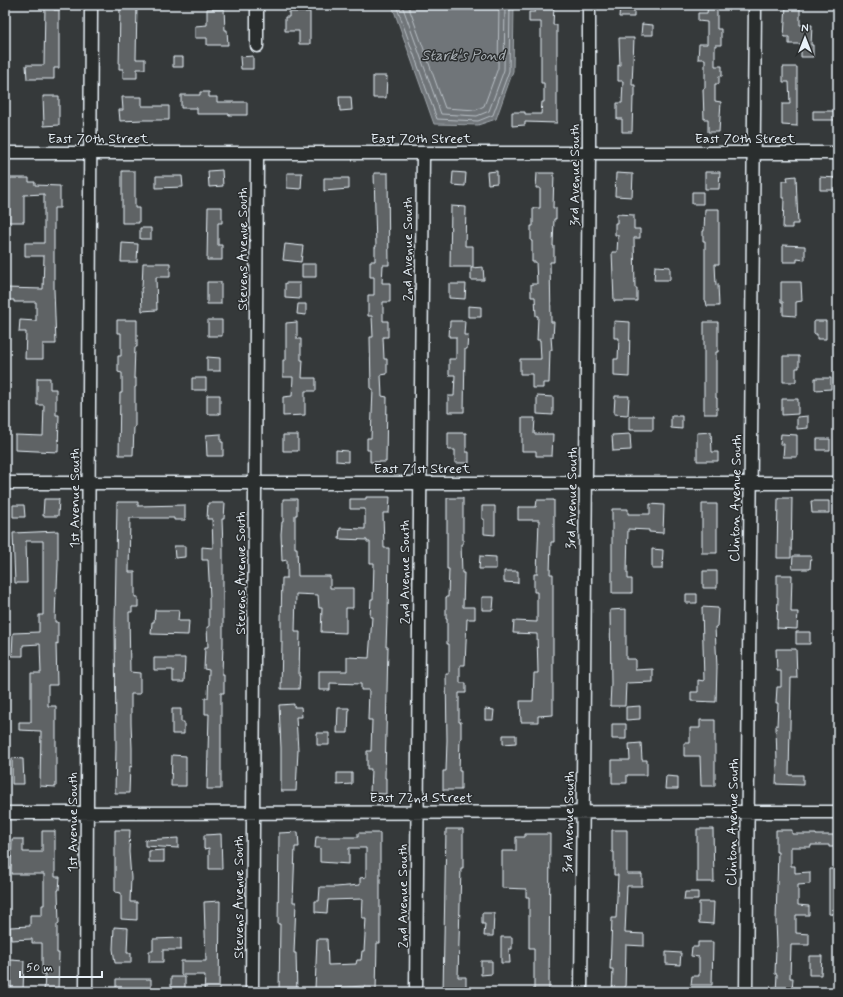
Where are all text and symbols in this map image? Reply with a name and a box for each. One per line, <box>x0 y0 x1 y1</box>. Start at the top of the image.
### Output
north arrow <box>785 18 825 58</box>
text: N <box>801 22 809 36</box>
water label: Stark's Pond <box>421 46 507 66</box>
street label: 3rd Avenue South <box>566 124 584 226</box>
street label: East 70th Street <box>48 130 149 148</box>
street label: East 70th Street <box>371 130 472 148</box>
street label: East 70th Street <box>695 130 796 148</box>
street label: Stevens Avenue South <box>234 187 252 311</box>
street label: 2nd Avenue South <box>399 197 417 301</box>
street label: Clinton Avenue South <box>726 434 746 562</box>
street label: 3rd Avenue South <box>562 446 582 549</box>
street label: 1st Avenue South <box>66 448 84 548</box>
street label: East 71st Street <box>374 460 471 478</box>
street label: Stevens Avenue South <box>232 511 250 635</box>
street label: 2nd Avenue South <box>396 520 414 624</box>
street label: Clinton Avenue South <box>723 758 743 886</box>
street label: 3rd Avenue South <box>559 770 579 873</box>
street label: 1st Avenue South <box>64 772 82 872</box>
street label: East 72nd Street <box>369 789 473 807</box>
street label: Stevens Avenue South <box>230 835 248 959</box>
street label: 2nd Avenue South <box>394 844 412 948</box>
scale bar <box>20 953 102 979</box>
text: 50 m <box>26 960 53 976</box>

